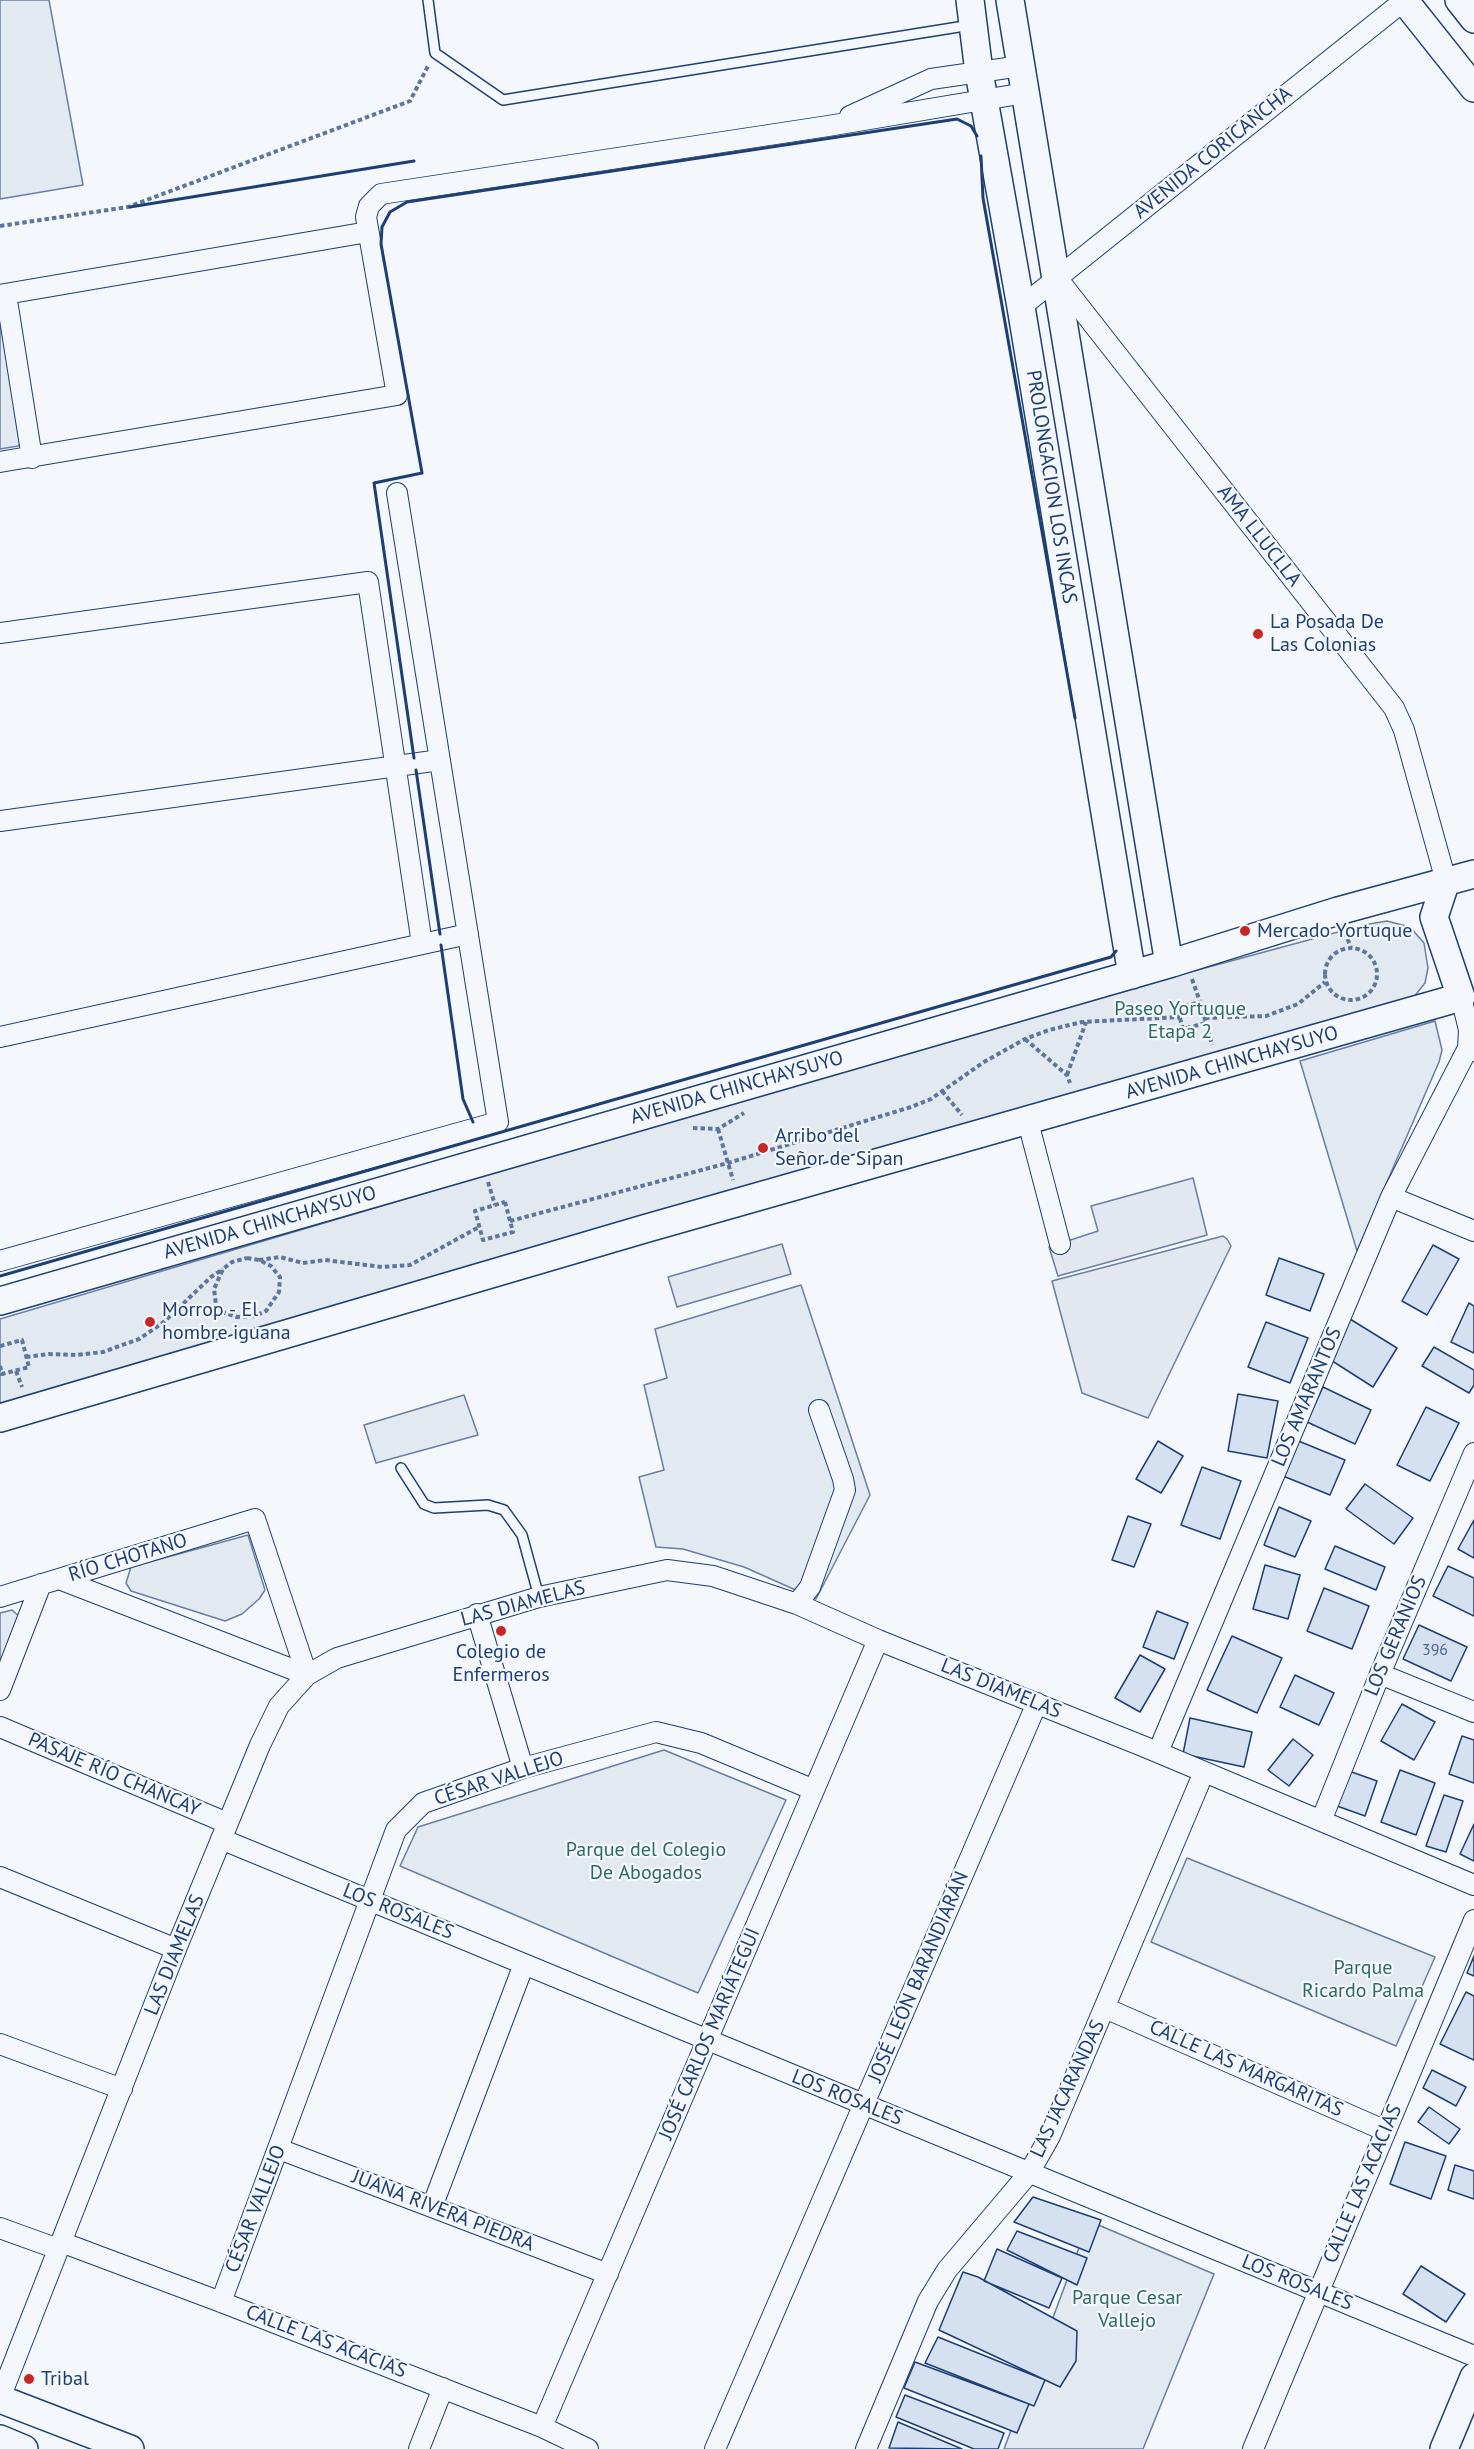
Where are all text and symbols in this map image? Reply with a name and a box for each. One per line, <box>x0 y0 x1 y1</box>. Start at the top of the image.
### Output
street label: AVENIDA CORICANCHA <box>1129 82 1297 224</box>
street label: PROLONGACION LOS INCAS <box>1021 368 1081 606</box>
street label: AMA LLUCLLA <box>1212 480 1306 592</box>
place label: La Posada De Las Colonias <box>1270 610 1384 657</box>
marker: La Posada De Las Colonias <box>1251 627 1265 641</box>
place label: Mercado Yortuque <box>1257 919 1412 943</box>
marker: Mercado Yortuque <box>1238 924 1252 938</box>
park label: Paseo Yortuque Etapa 2 <box>1114 997 1246 1044</box>
street label: AVENIDA CHINCHAYSUYO <box>1123 1021 1341 1105</box>
street label: AVENIDA CHINCHAYSUYO <box>628 1046 846 1130</box>
place label: Arribo del Señor de Sipan <box>775 1124 903 1171</box>
marker: Arribo del Señor de Sipan <box>756 1141 770 1155</box>
street label: AVENIDA CHINCHAYSUYO <box>161 1181 379 1265</box>
place label: Morrop - El hombre iguana <box>162 1298 291 1345</box>
marker: Morrop - El hombre iguana <box>143 1315 157 1329</box>
street label: LOS AMARANTOS <box>1267 1324 1347 1470</box>
street label: RÍO CHOTANO <box>66 1529 190 1587</box>
street label: LOS GERANIOS <box>1360 1572 1432 1700</box>
street label: LAS DIAMELAS <box>458 1576 588 1632</box>
marker: Colegio de Enfermeros <box>494 1624 508 1638</box>
place label: Colegio de Enfermeros <box>452 1640 550 1687</box>
house number: 396 <box>1422 1640 1448 1660</box>
street label: LAS DIAMELAS <box>937 1654 1065 1724</box>
street label: PASAJE RÍO CHANCAY <box>24 1728 204 1822</box>
street label: CÉSAR VALLEJO <box>431 1747 567 1811</box>
park label: Parque del Colegio De Abogados <box>566 1838 726 1885</box>
street label: JOSÉ LEÓN BARANDIARÁN <box>864 1868 974 2086</box>
street label: LOS ROSALES <box>339 1879 457 1945</box>
street label: LAS DIAMELAS <box>140 1891 210 2019</box>
street label: JOSÉ CARLOS MARIÁTEGUI <box>654 1924 766 2144</box>
park label: Parque Ricardo Palma <box>1302 1956 1424 2003</box>
street label: CALLE LAS MARGARITAS <box>1145 2015 1347 2123</box>
street label: LAS JACARANDAS <box>1026 2016 1110 2162</box>
street label: LOS ROSALES <box>788 2065 906 2131</box>
street label: CALLE LAS ACACIAS <box>1319 2101 1407 2267</box>
street label: CÉSAR VALLEJO <box>221 2142 291 2276</box>
street label: JUANA RIVERA PIEDRA <box>349 2165 537 2257</box>
street label: LOS ROSALES <box>1238 2250 1356 2316</box>
park label: Parque Cesar Vallejo <box>1072 2286 1182 2333</box>
street label: CALLE LAS ACACIAS <box>242 2300 410 2384</box>
place label: Tribal <box>41 2367 89 2391</box>
marker: Tribal <box>22 2372 36 2386</box>

